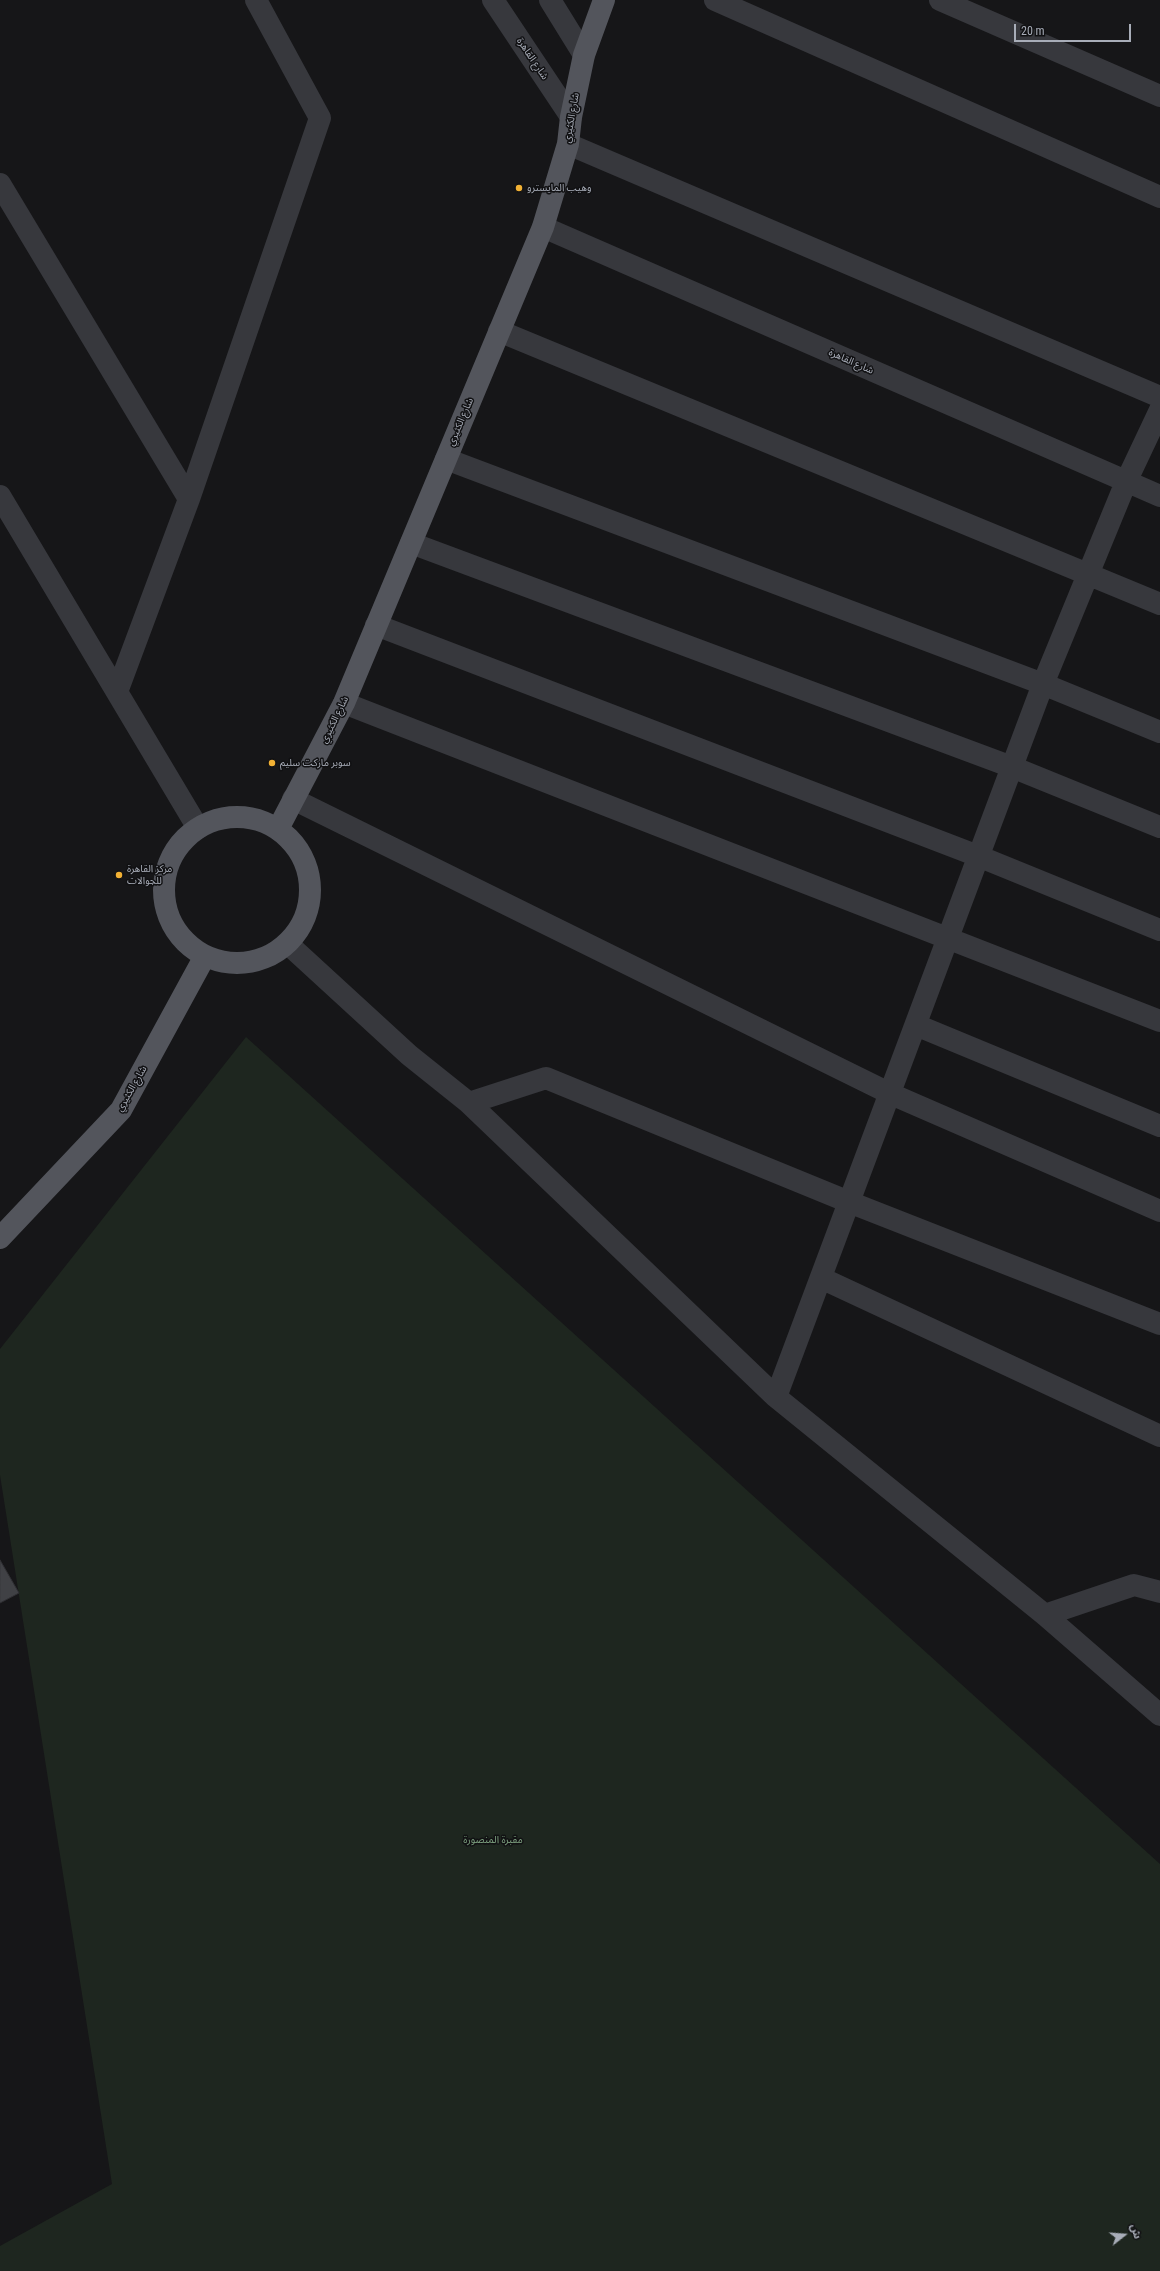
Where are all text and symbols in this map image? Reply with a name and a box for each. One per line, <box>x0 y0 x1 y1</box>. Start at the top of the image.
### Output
scale bar <box>1016 16 1133 42</box>
text: 20 m <box>1021 24 1045 38</box>
street label: شارع القاهرة <box>514 36 550 82</box>
street label: شارع الكثيري <box>562 92 582 144</box>
place label: وهيب المايسترو <box>527 182 591 194</box>
marker: وهيب المايسترو <box>514 183 524 193</box>
street label: شارع القاهرة <box>827 347 875 377</box>
street label: شارع الكثيري <box>446 396 476 448</box>
street label: شارع الكثيري <box>318 695 352 745</box>
place label: سوبر ماركت سليم <box>280 757 350 769</box>
marker: سوبر ماركت سليم <box>267 758 277 768</box>
place label: مركز القاهرة للجوالات <box>127 863 172 886</box>
marker: مركز القاهرة للجوالات <box>114 870 124 880</box>
street label: شارع الكثيري <box>114 1064 150 1114</box>
park label: مقبرة المنصورة <box>463 1834 523 1846</box>
north arrow <box>1104 2215 1144 2255</box>
text: ش <box>1128 2222 1144 2240</box>

